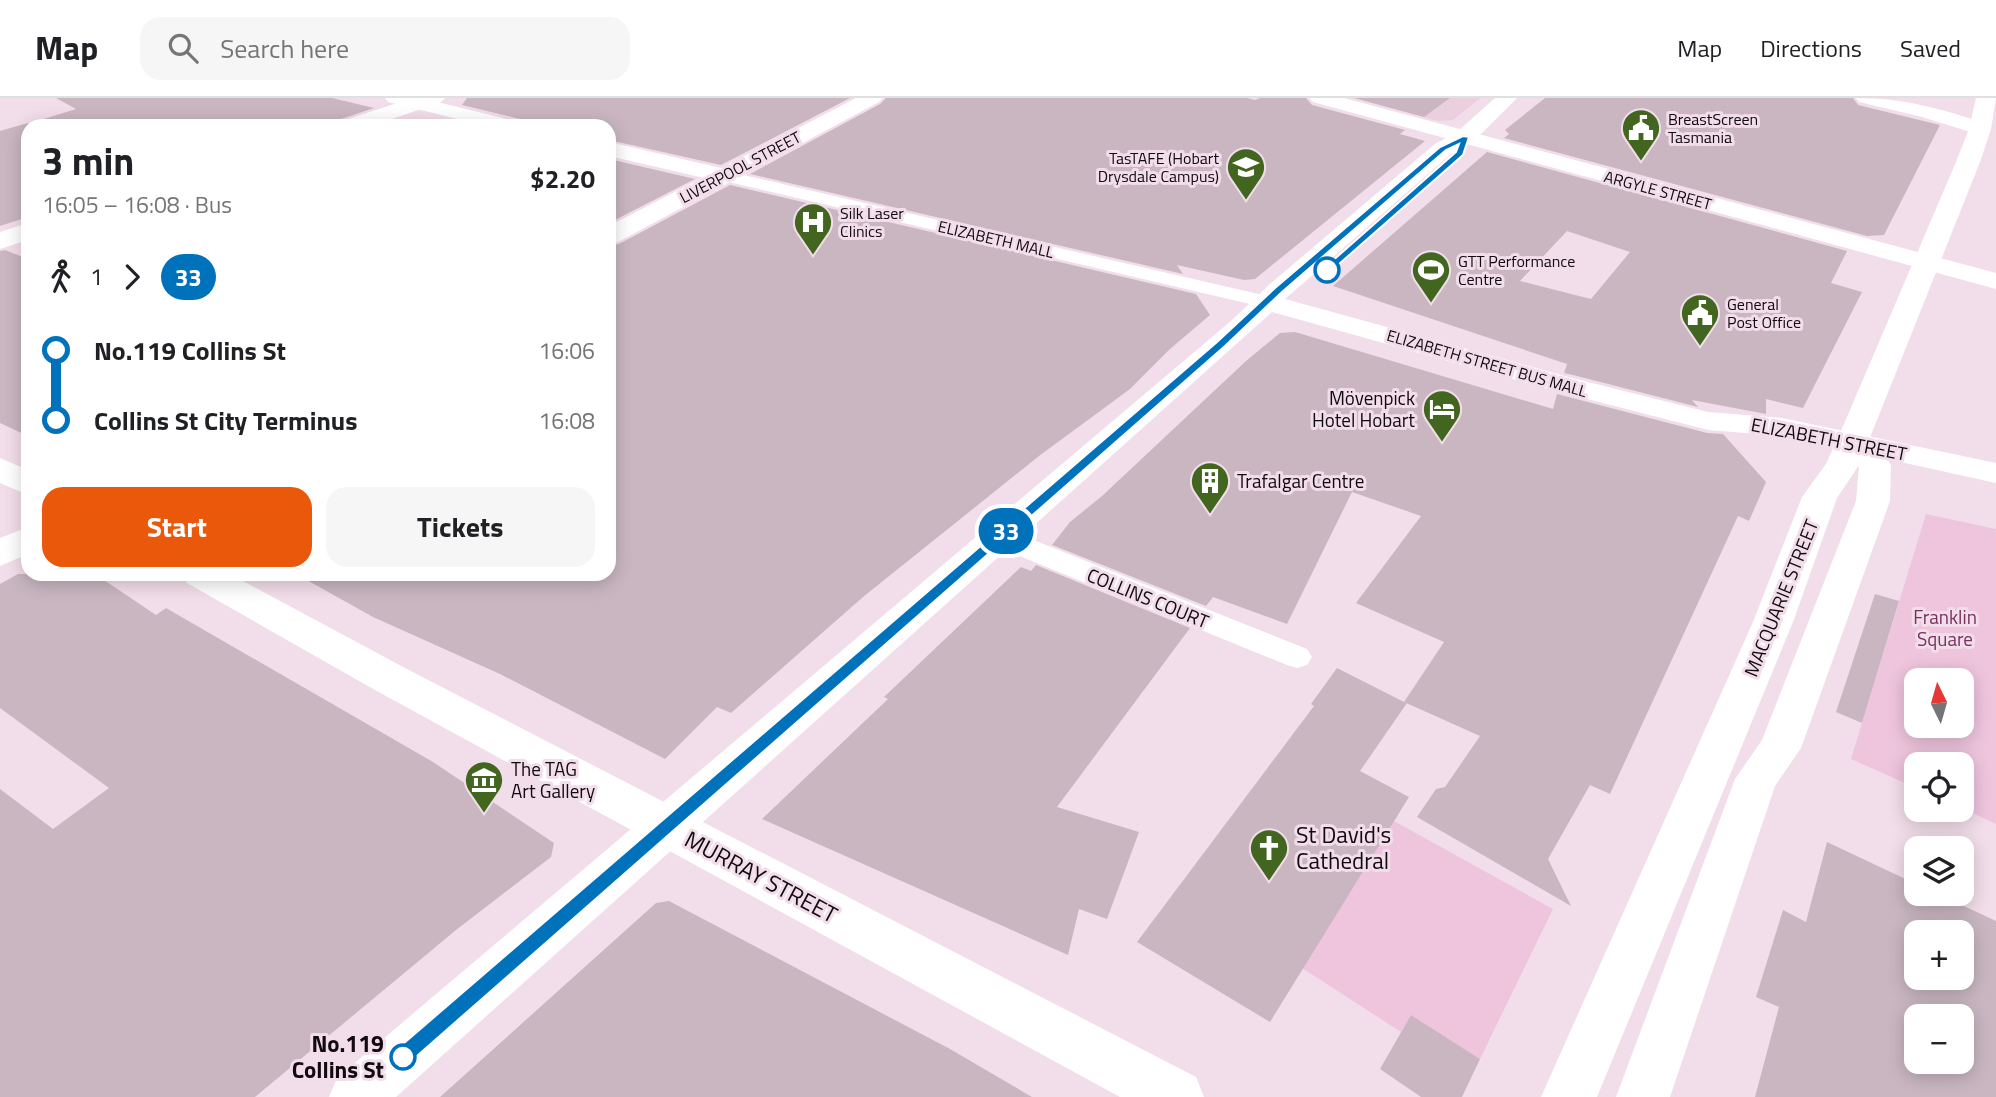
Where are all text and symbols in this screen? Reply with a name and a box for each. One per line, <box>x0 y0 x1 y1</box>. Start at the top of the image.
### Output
search box <box>140 17 630 80</box>
text: Map <box>35 23 98 73</box>
icon: search <box>164 29 202 67</box>
text: Search here <box>220 29 349 68</box>
text: Map <box>1677 30 1722 66</box>
text: Directions <box>1760 30 1862 66</box>
text: Saved <box>1900 30 1961 66</box>
public building icon: BreastScreen Tasmania <box>1620 107 1662 162</box>
place label: BreastScreen Tasmania <box>1668 107 1758 149</box>
street label: LIVERPOOL STREET <box>675 125 806 209</box>
text: 3 min <box>42 132 134 190</box>
place label: TasTAFE (Hobart Drysdale Campus) <box>1098 146 1219 188</box>
school or university icon: TasTAFE (Hobart Drysdale Campus) <box>1225 146 1267 201</box>
text: $2.20 <box>530 159 595 198</box>
street label: ARGYLE STREET <box>1601 164 1715 216</box>
text: 16:05 – 16:08 · Bus <box>42 187 232 222</box>
hospital icon: Silk Laser Clinics <box>792 201 834 256</box>
place label: Silk Laser Clinics <box>840 201 904 243</box>
street label: ELIZABETH MALL <box>936 214 1057 264</box>
sports icon: GTT Performance Centre <box>1410 249 1452 304</box>
place label: GTT Performance Centre <box>1458 249 1575 291</box>
unlabelled marker <box>1314 257 1340 283</box>
icon: walk <box>42 258 80 296</box>
icon: forward <box>113 258 151 296</box>
text: 1 <box>90 259 103 294</box>
text: 33 <box>175 259 202 295</box>
public building icon: General Post Office <box>1679 292 1721 347</box>
place label: General Post Office <box>1727 292 1801 334</box>
street label: ELIZABETH STREET BUS MALL <box>1384 323 1590 403</box>
text: No.119 Collins St <box>94 331 286 370</box>
text: 16:06 <box>538 333 595 368</box>
place label: Mövenpick Hotel Hobart <box>1312 383 1415 434</box>
hotel icon: Mövenpick Hotel Hobart <box>1421 388 1463 443</box>
text: Collins St City Terminus <box>94 401 357 440</box>
text: 16:08 <box>538 403 595 438</box>
street label: ELIZABETH STREET <box>1749 409 1909 468</box>
building icon: Trafalgar Centre <box>1189 460 1231 515</box>
place label: Trafalgar Centre <box>1237 466 1364 495</box>
button: Start <box>42 487 312 567</box>
button: Tickets <box>326 487 595 567</box>
line badge: 33 <box>974 508 1038 554</box>
text: 33 <box>993 513 1019 549</box>
street label: MACQUARIE STREET <box>1736 515 1825 681</box>
street label: COLLINS COURT <box>1083 560 1214 635</box>
park label: Franklin Square <box>1913 602 1977 653</box>
north arrow <box>1904 668 1974 738</box>
map controls <box>1904 668 1974 1074</box>
button: locate <box>1904 752 1974 822</box>
place label: The TAG Art Gallery <box>511 754 595 805</box>
museum icon: The TAG Art Gallery <box>463 759 505 814</box>
place label: St David's Cathedral <box>1296 817 1391 878</box>
street label: MURRAY STREET <box>679 822 844 932</box>
church icon: St David's Cathedral <box>1248 827 1290 882</box>
button: layers <box>1904 836 1974 906</box>
button: + <box>1904 920 1974 990</box>
button: − <box>1904 1004 1974 1074</box>
place label: No.119 Collins St <box>292 1026 384 1087</box>
marker: No.119 Collins St <box>390 1044 416 1070</box>

